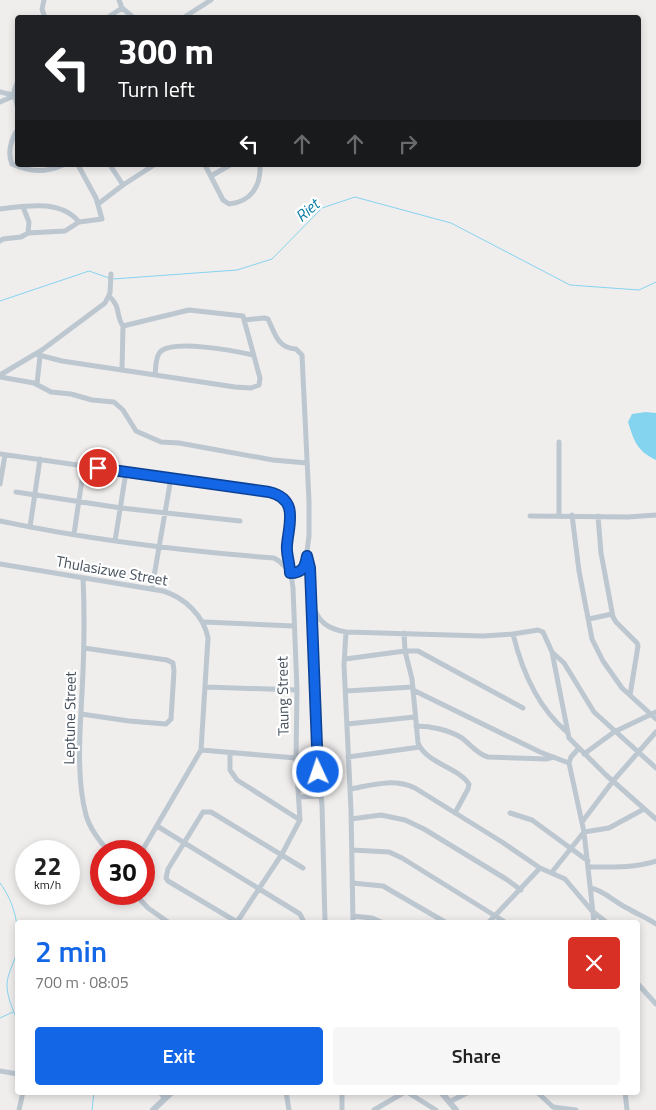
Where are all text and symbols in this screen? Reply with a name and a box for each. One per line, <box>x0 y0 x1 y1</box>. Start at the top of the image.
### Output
text: 300 m <box>118 24 214 78</box>
icon: left <box>35 35 100 100</box>
text: Turn left <box>118 72 195 106</box>
icon: left <box>235 130 263 158</box>
icon: ahead <box>288 130 316 158</box>
icon: ahead <box>341 130 369 158</box>
icon: right <box>394 130 422 158</box>
water label: Riet <box>290 192 326 227</box>
pin <box>77 447 119 489</box>
icon: arrive <box>84 454 112 482</box>
street label: Thulasizwe Street <box>55 549 170 592</box>
street label: Taung Street <box>270 655 295 736</box>
street label: Leptune Street <box>57 670 82 765</box>
position arrow <box>291 745 343 797</box>
speed limit sign: 30 <box>90 840 155 905</box>
text: 22 <box>33 847 62 885</box>
text: km/h <box>34 875 61 894</box>
text: 2 min <box>35 928 107 974</box>
button: close <box>568 937 620 989</box>
text: 700 m · 08:05 <box>35 970 129 994</box>
button: Exit <box>35 1027 323 1085</box>
button: Share <box>333 1027 620 1085</box>

